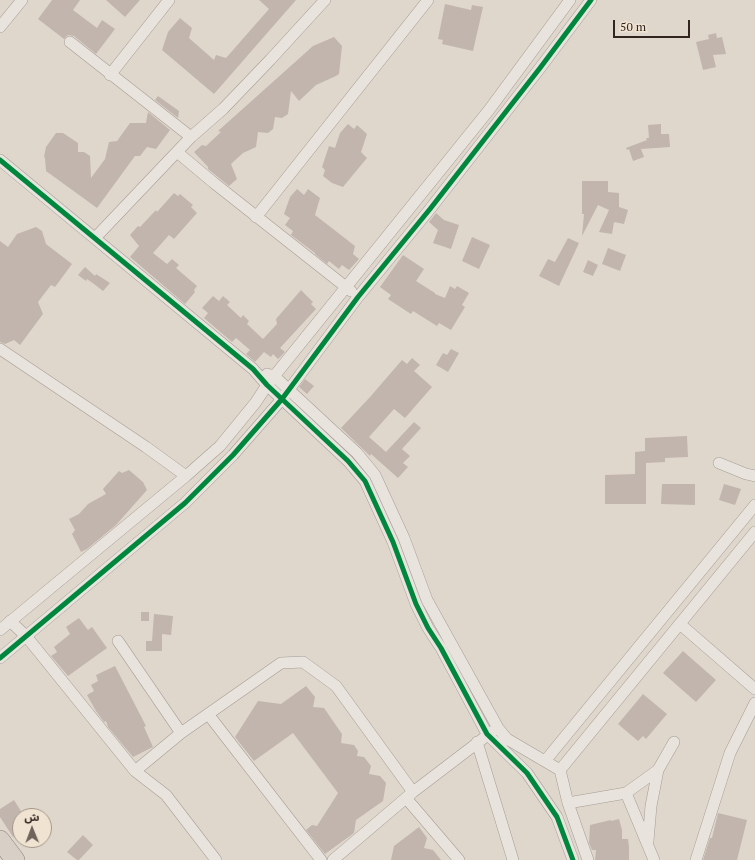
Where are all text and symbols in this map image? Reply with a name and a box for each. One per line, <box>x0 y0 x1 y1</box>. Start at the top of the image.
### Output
scale bar <box>615 12 692 38</box>
text: 50 m <box>620 19 646 34</box>
north arrow <box>12 808 52 848</box>
text: ش <box>24 810 39 824</box>

